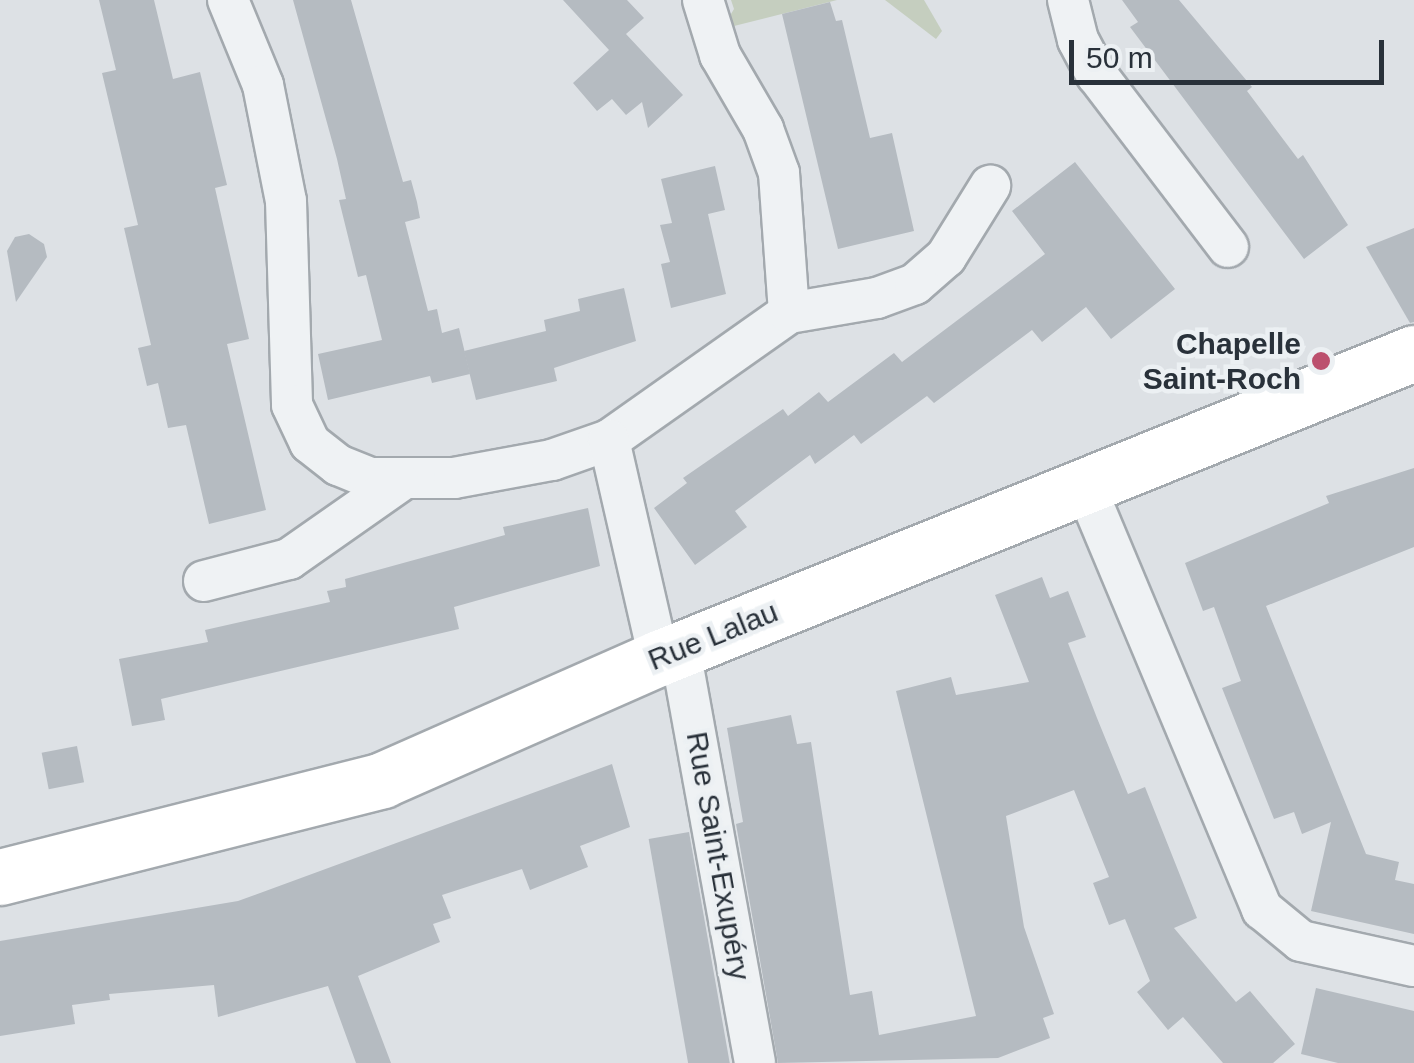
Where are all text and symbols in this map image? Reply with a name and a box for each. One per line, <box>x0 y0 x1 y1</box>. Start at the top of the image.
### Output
scale bar <box>1074 20 1389 82</box>
text: 50 m <box>1086 41 1153 74</box>
place label: Chapelle Saint-Roch <box>1143 326 1301 396</box>
marker: Chapelle Saint-Roch <box>1310 350 1332 372</box>
street label: Rue Lalau <box>643 594 783 678</box>
street label: Rue Saint-Exupéry <box>678 729 758 983</box>

